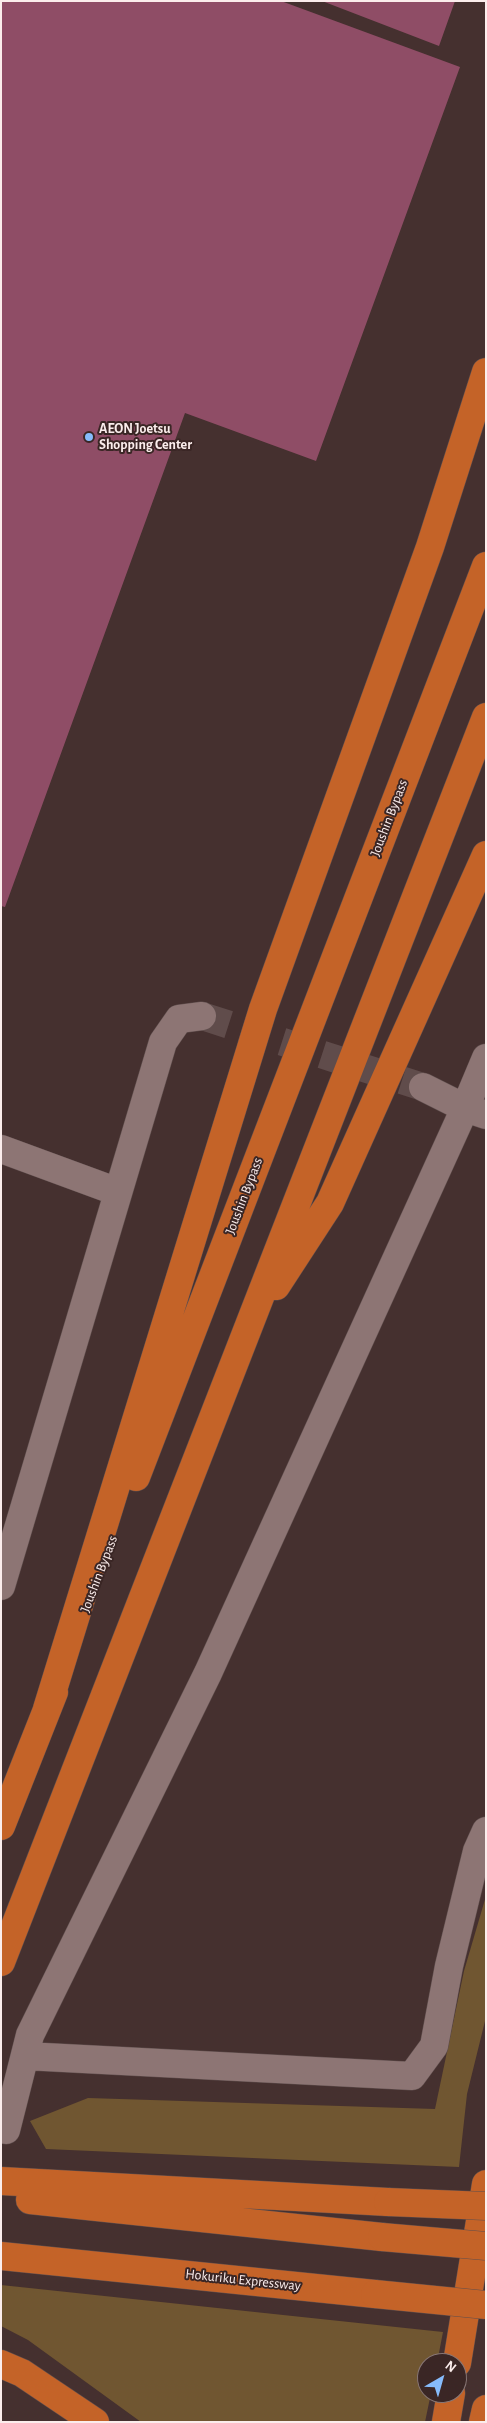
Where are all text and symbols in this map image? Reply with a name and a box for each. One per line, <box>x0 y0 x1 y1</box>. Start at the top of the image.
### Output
place label: AEON Joetsu Shopping Center <box>99 421 192 454</box>
marker: AEON Joetsu Shopping Center <box>83 431 95 443</box>
street label: Joushin Bypass <box>367 777 411 859</box>
street label: Joushin Bypass <box>222 1155 266 1237</box>
street label: Joushin Bypass <box>77 1533 121 1615</box>
street label: Hokuriku Expressway <box>184 2266 302 2294</box>
north arrow <box>417 2353 467 2403</box>
text: N <box>442 2358 459 2375</box>

